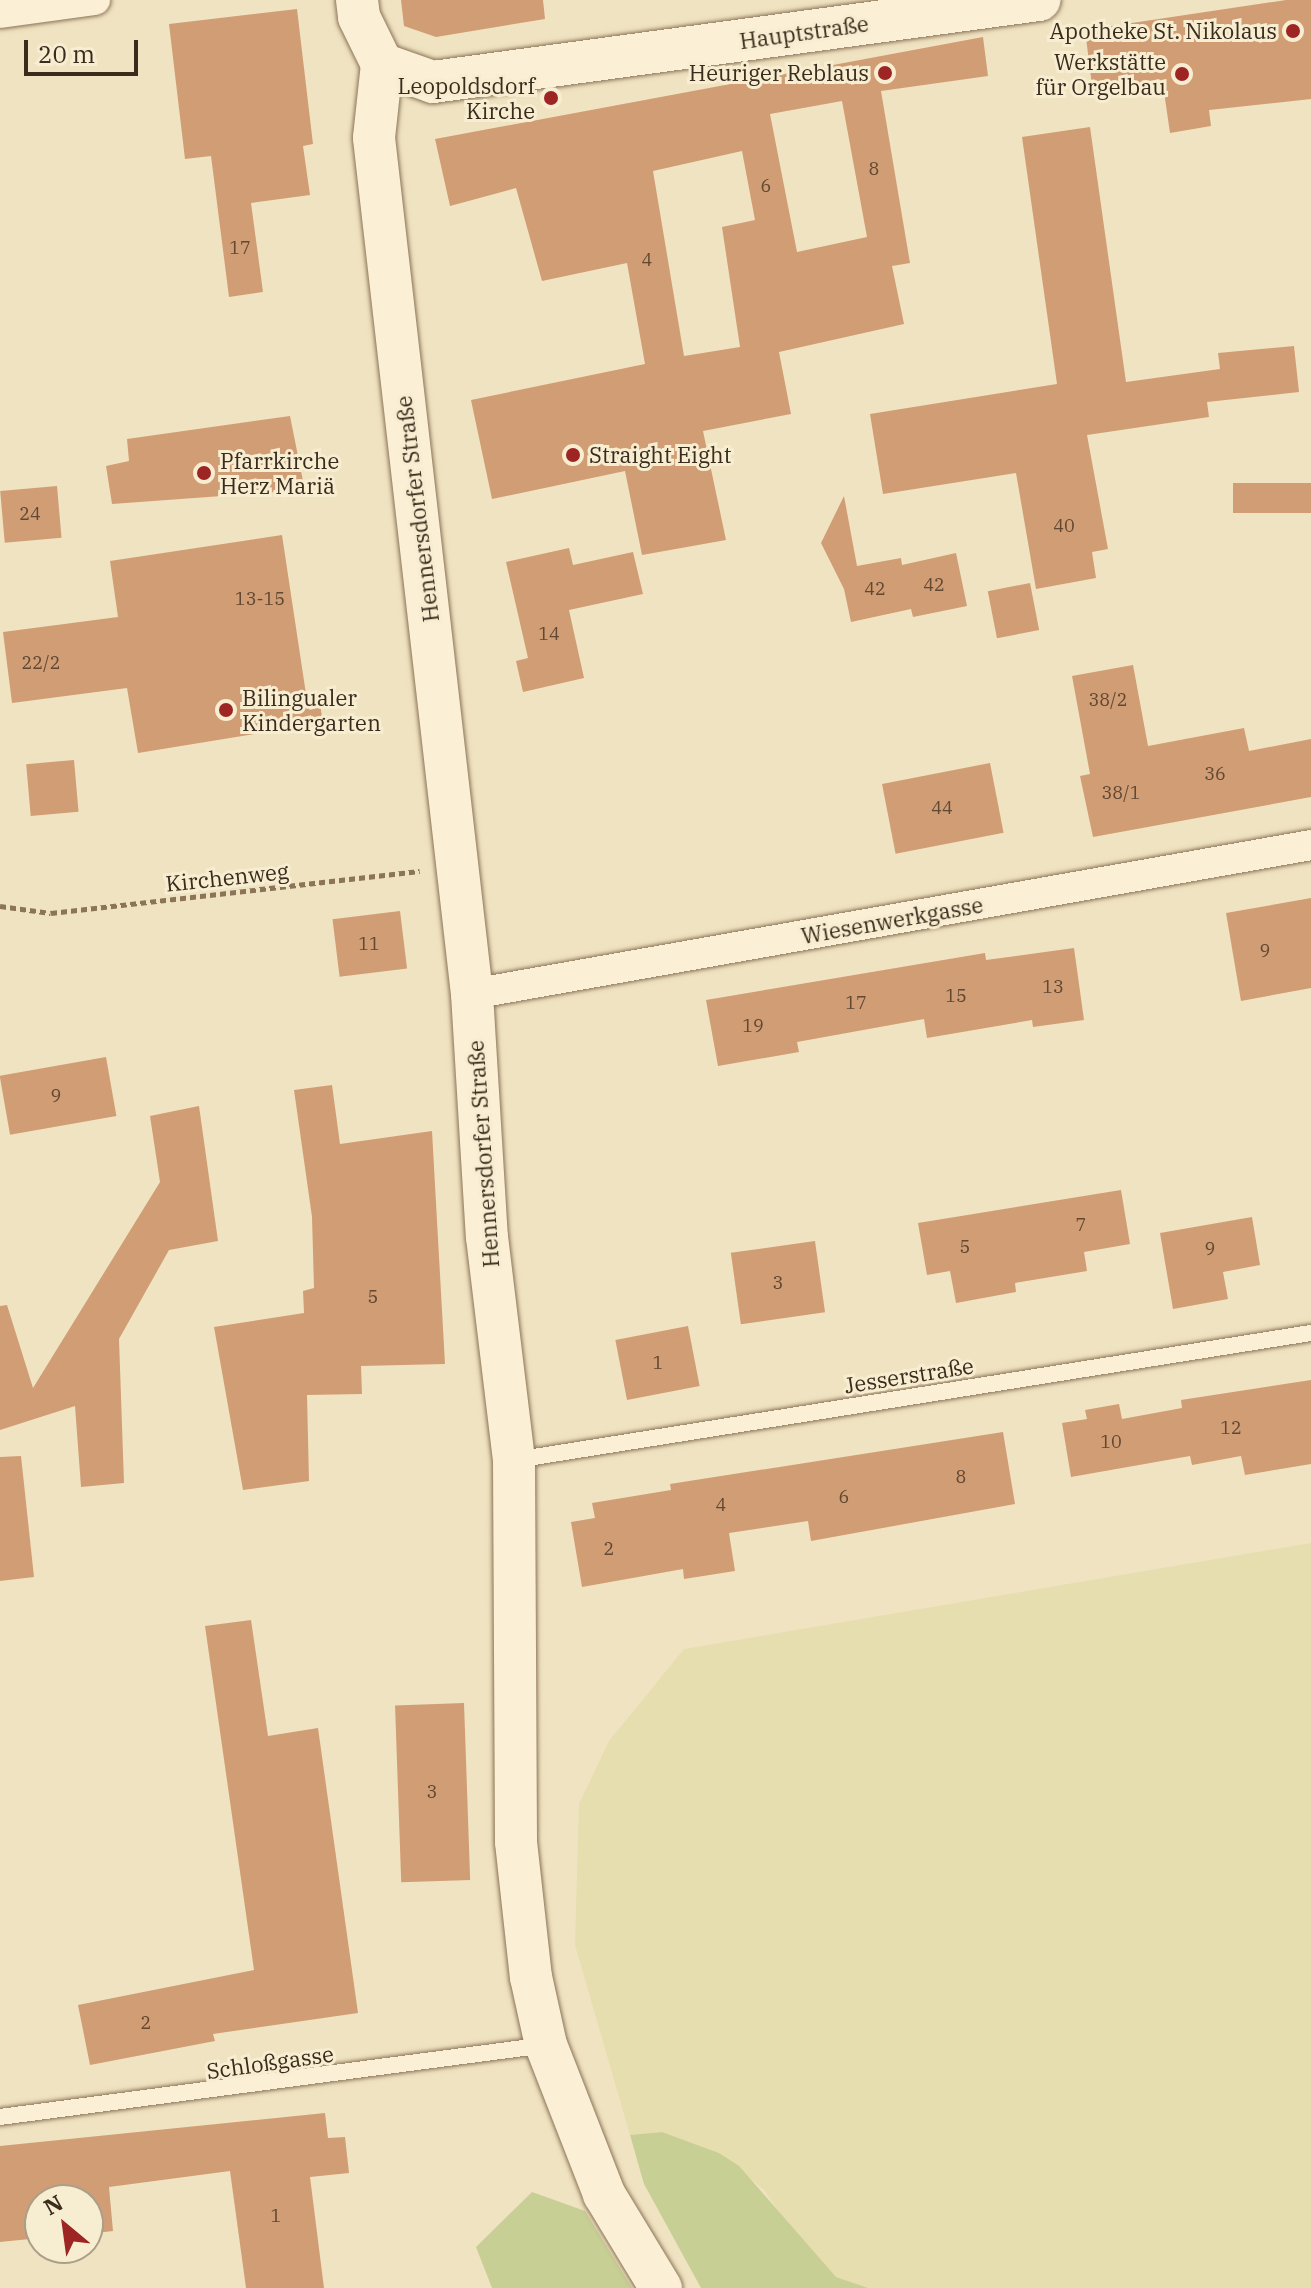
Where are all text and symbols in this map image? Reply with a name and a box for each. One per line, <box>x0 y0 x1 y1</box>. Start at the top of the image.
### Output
street label: Hauptstraße <box>738 10 870 54</box>
place label: Apotheke St. Nikolaus <box>1050 18 1277 44</box>
marker: Apotheke St. Nikolaus <box>1284 22 1302 40</box>
scale bar <box>28 24 142 74</box>
text: 20 m <box>38 38 95 70</box>
place label: Werkstätte für Orgelbau <box>1035 48 1166 100</box>
place label: Heuriger Reblaus <box>689 60 869 86</box>
marker: Heuriger Reblaus <box>876 64 894 82</box>
marker: Werkstätte für Orgelbau <box>1173 65 1191 83</box>
place label: Leopoldsdorf Kirche <box>398 72 535 124</box>
marker: Leopoldsdorf Kirche <box>542 89 560 107</box>
house number: 8 <box>869 158 879 180</box>
house number: 6 <box>761 175 771 197</box>
house number: 17 <box>229 237 251 259</box>
house number: 4 <box>642 249 652 271</box>
street label: Hennersdorfer Straße <box>390 394 444 624</box>
place label: Straight Eight <box>589 442 731 468</box>
marker: Straight Eight <box>564 446 582 464</box>
place label: Pfarrkirche Herz Mariä <box>220 447 339 498</box>
marker: Pfarrkirche Herz Mariä <box>195 464 213 482</box>
house number: 24 <box>19 503 41 525</box>
house number: 40 <box>1053 515 1075 537</box>
house number: 42 <box>923 574 945 596</box>
house number: 42 <box>864 578 886 600</box>
house number: 13-15 <box>235 588 285 610</box>
house number: 14 <box>538 623 560 645</box>
house number: 22/2 <box>22 652 60 674</box>
place label: Bilingualer Kindergarten <box>242 684 381 736</box>
house number: 38/2 <box>1089 689 1127 711</box>
marker: Bilingualer Kindergarten <box>217 701 235 719</box>
house number: 36 <box>1204 763 1226 785</box>
house number: 38/1 <box>1102 782 1140 804</box>
house number: 44 <box>931 797 953 819</box>
street label: Kirchenweg <box>164 857 290 897</box>
street label: Wiesenwerkgasse <box>799 891 985 949</box>
house number: 11 <box>358 933 380 955</box>
house number: 9 <box>1260 940 1270 962</box>
house number: 13 <box>1042 976 1064 998</box>
house number: 15 <box>945 985 967 1007</box>
house number: 17 <box>845 992 867 1014</box>
house number: 19 <box>742 1015 764 1037</box>
street label: Hennersdorfer Straße <box>462 1039 504 1269</box>
house number: 9 <box>51 1085 61 1107</box>
house number: 7 <box>1076 1214 1086 1236</box>
house number: 5 <box>960 1236 970 1258</box>
house number: 9 <box>1205 1238 1215 1260</box>
house number: 3 <box>773 1272 783 1294</box>
house number: 5 <box>368 1286 378 1308</box>
house number: 1 <box>653 1352 663 1374</box>
street label: Jesserstraße <box>842 1352 976 1398</box>
house number: 12 <box>1220 1417 1242 1439</box>
house number: 10 <box>1100 1431 1122 1453</box>
house number: 8 <box>956 1466 966 1488</box>
house number: 6 <box>839 1486 849 1508</box>
house number: 4 <box>716 1494 726 1516</box>
house number: 2 <box>604 1538 614 1560</box>
house number: 3 <box>427 1781 437 1803</box>
house number: 2 <box>141 2012 151 2034</box>
street label: Schloßgasse <box>205 2040 335 2084</box>
north arrow <box>24 2184 104 2264</box>
text: N <box>38 2187 68 2221</box>
house number: 1 <box>271 2205 281 2227</box>

